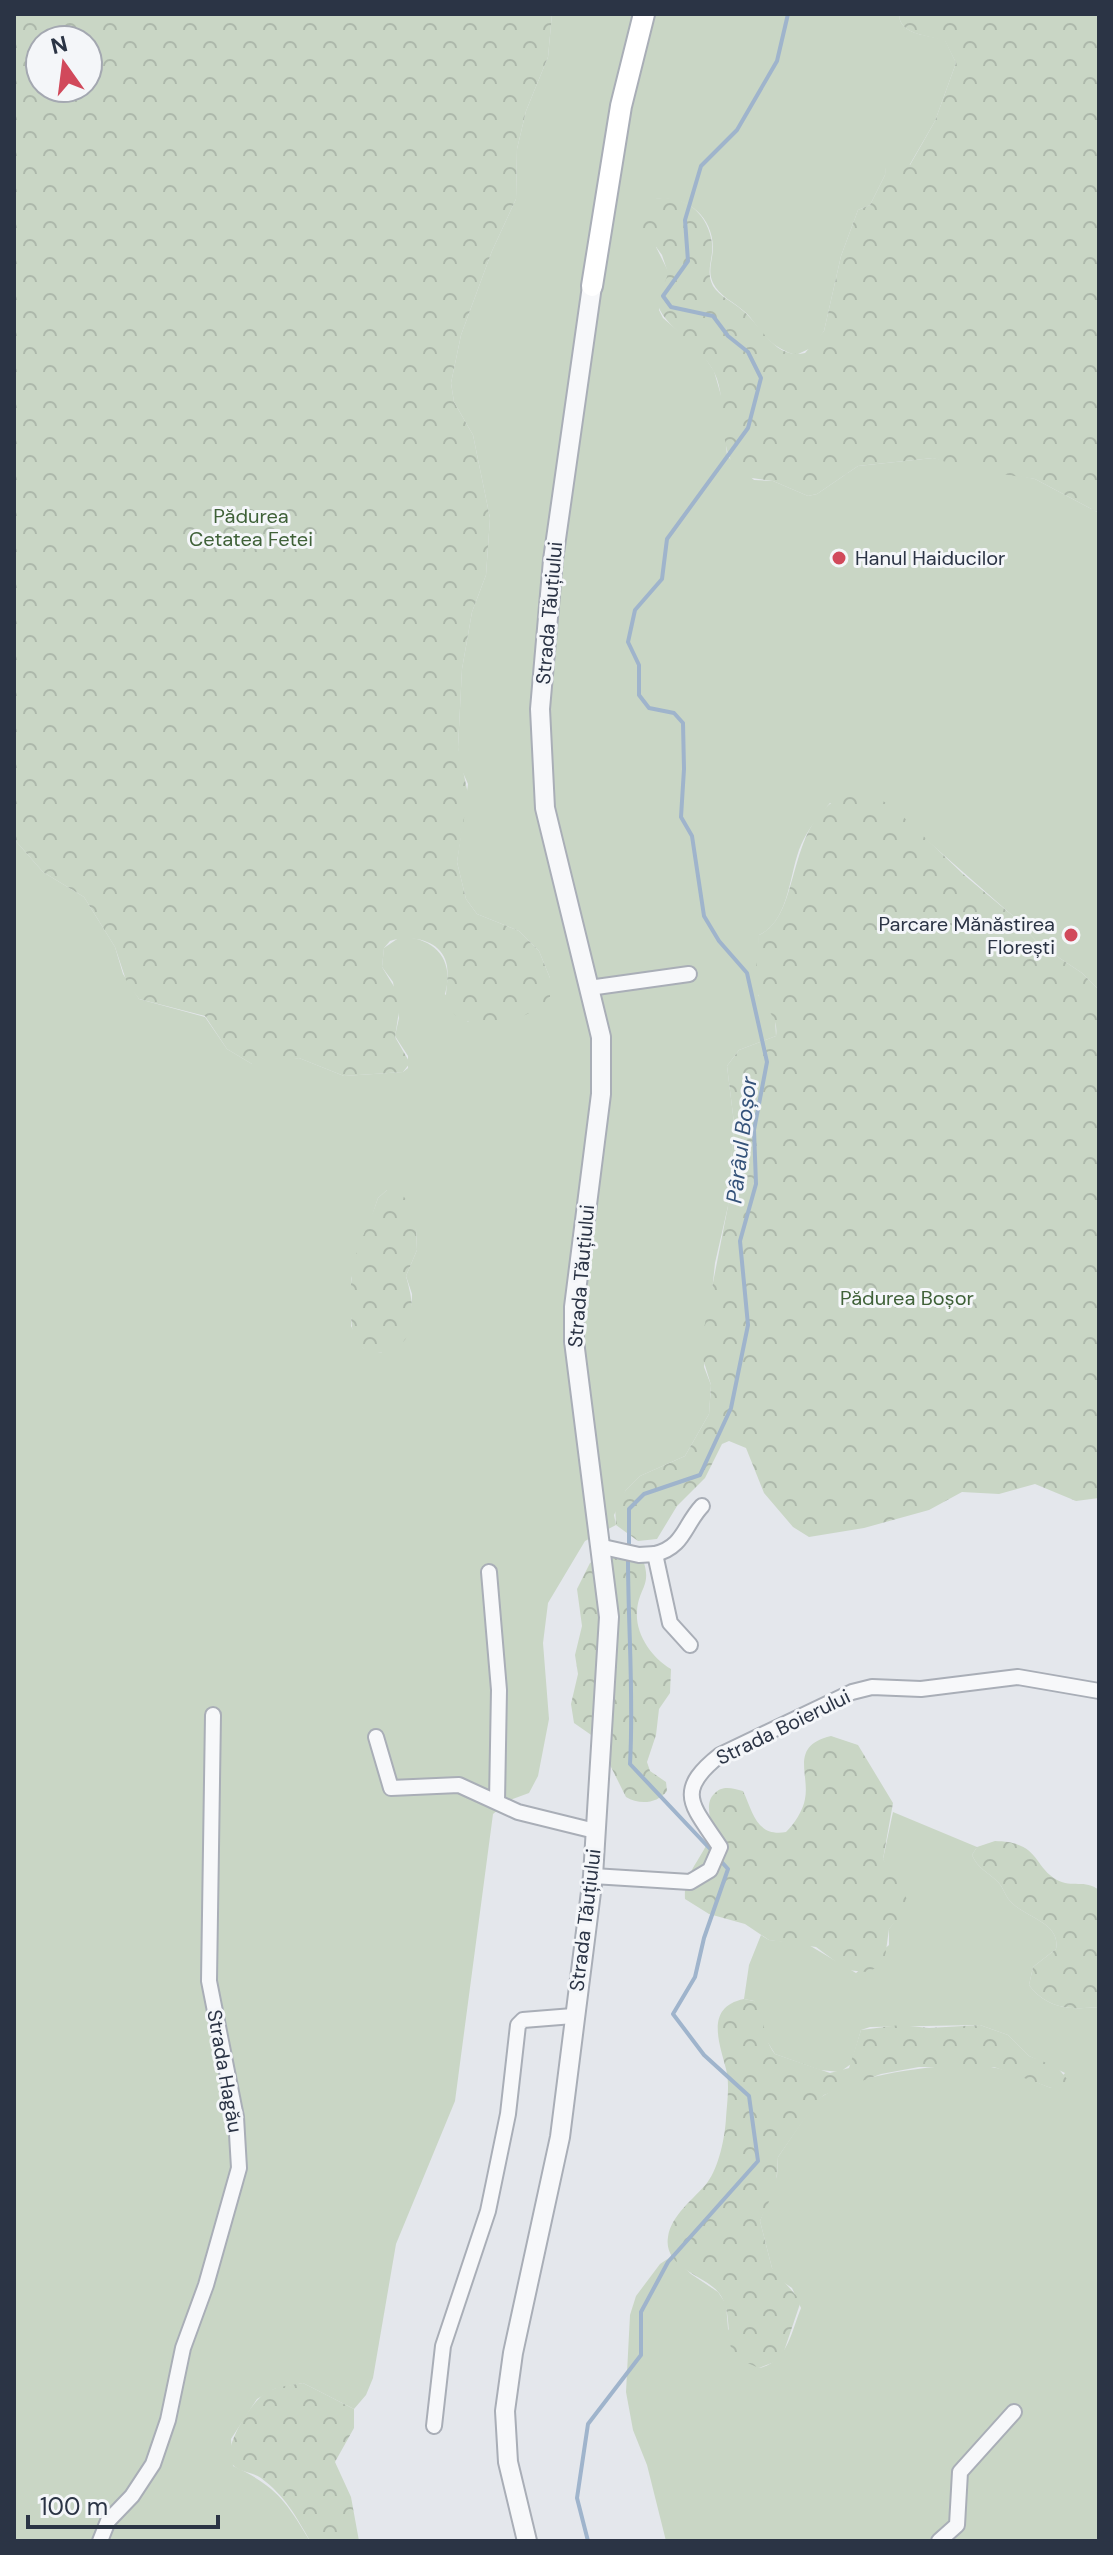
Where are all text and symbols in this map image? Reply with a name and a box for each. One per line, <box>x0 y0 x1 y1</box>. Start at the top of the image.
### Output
north arrow <box>24 24 104 104</box>
text: N <box>48 29 71 61</box>
park label: Pădurea Cetatea Fetei <box>189 503 313 552</box>
street label: Strada Tăuțiului <box>530 540 568 686</box>
place label: Hanul Haiducilor <box>855 545 1005 571</box>
marker: Hanul Haiducilor <box>830 549 848 567</box>
place label: Parcare Mănăstirea Florești <box>878 911 1055 960</box>
marker: Parcare Mănăstirea Florești <box>1062 926 1080 944</box>
water label: Pârâul Boșor <box>719 1074 764 1205</box>
street label: Strada Tăuțiului <box>562 1203 600 1349</box>
park label: Pădurea Boșor <box>840 1285 974 1311</box>
street label: Strada Boierului <box>712 1683 854 1771</box>
street label: Strada Tăuțiului <box>563 1847 607 1993</box>
street label: Strada Hagău <box>201 2007 249 2135</box>
scale bar <box>28 2479 218 2529</box>
text: 100 m <box>40 2491 108 2522</box>

